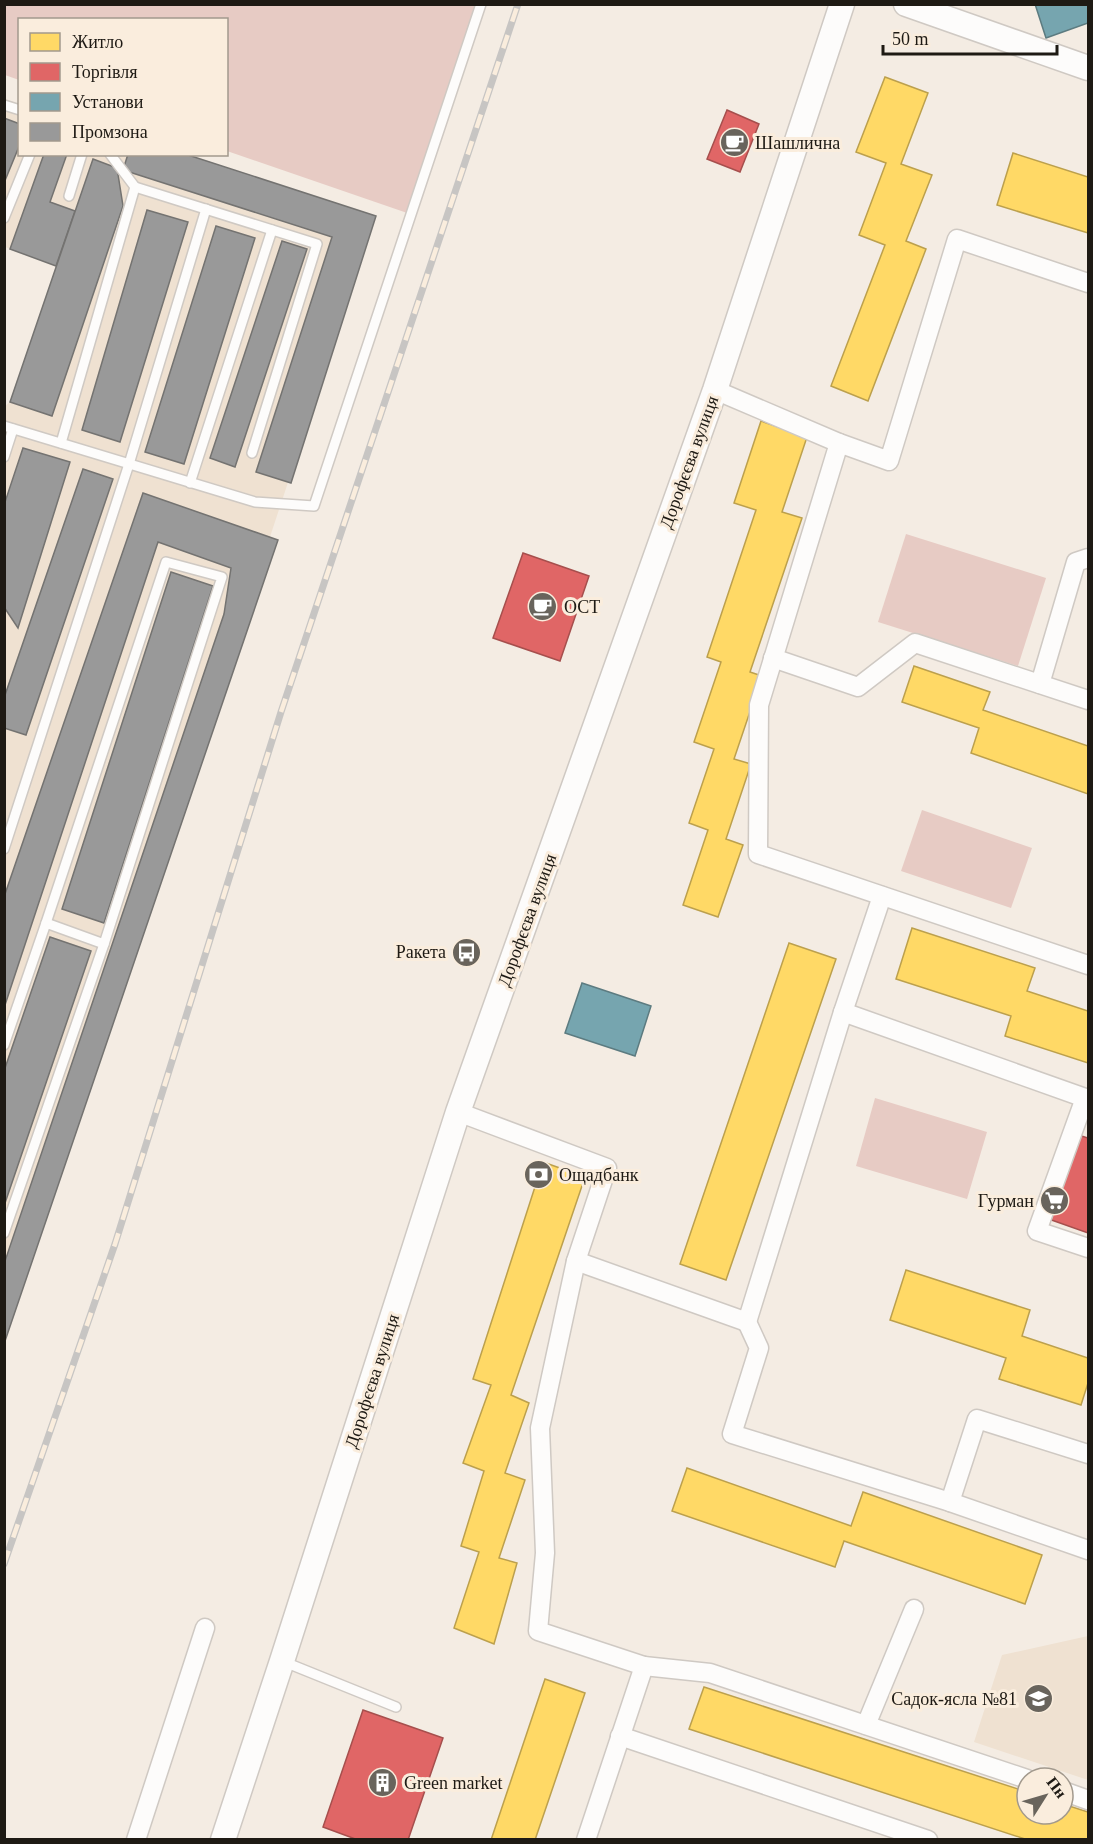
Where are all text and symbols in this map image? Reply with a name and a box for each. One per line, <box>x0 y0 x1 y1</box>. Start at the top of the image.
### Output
legend <box>18 18 228 156</box>
scale bar <box>883 18 1057 56</box>
text: 50 m <box>892 29 929 49</box>
text: Житло <box>72 32 123 52</box>
text: Торгівля <box>72 62 138 82</box>
text: Установи <box>72 92 144 112</box>
text: Промзона <box>72 122 148 142</box>
cafe icon: Шашлична <box>718 127 750 159</box>
place label: Шашлична <box>755 133 840 153</box>
street label: Дорофєєва вулиця <box>656 393 722 531</box>
cafe icon: ОСТ <box>527 591 559 623</box>
place label: ОСТ <box>564 597 600 617</box>
street label: Дорофєєва вулиця <box>494 851 560 989</box>
bus stop icon: Ракета <box>451 936 483 968</box>
place label: Ракета <box>396 942 446 962</box>
bank icon: Ощадбанк <box>522 1159 554 1191</box>
place label: Ощадбанк <box>559 1165 639 1185</box>
supermarket icon: Гурман <box>1039 1185 1071 1217</box>
place label: Гурман <box>978 1191 1034 1211</box>
street label: Дорофєєва вулиця <box>341 1311 403 1451</box>
school or university icon: Садок-ясла №81 <box>1022 1683 1054 1715</box>
place label: Садок-ясла №81 <box>891 1689 1017 1709</box>
north arrow <box>1015 1766 1075 1826</box>
building icon: Green market <box>367 1767 399 1799</box>
place label: Green market <box>404 1773 502 1793</box>
text: Пн <box>1043 1774 1070 1801</box>

